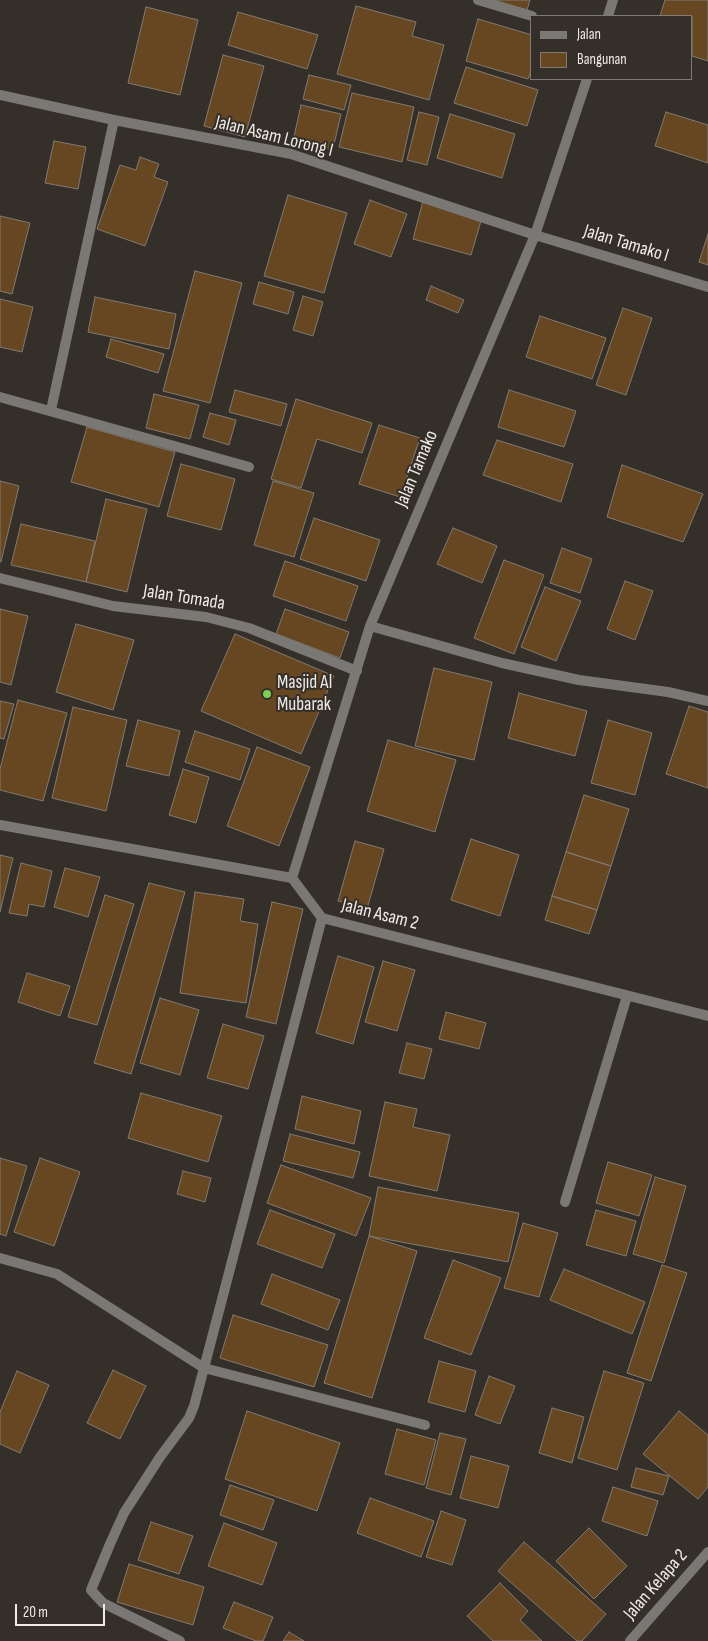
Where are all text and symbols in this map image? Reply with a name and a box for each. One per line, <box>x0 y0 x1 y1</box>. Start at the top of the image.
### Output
legend <box>530 15 693 80</box>
text: Jalan <box>577 25 601 44</box>
text: Bangunan <box>577 50 627 69</box>
street label: Jalan Asam Lorong I <box>213 111 335 163</box>
street label: Jalan Tamako I <box>580 220 672 268</box>
street label: Jalan Tamako <box>391 427 443 511</box>
street label: Jalan Tomada <box>142 580 226 616</box>
place label: Masjid Al Mubarak <box>277 672 332 716</box>
marker: Masjid Al Mubarak <box>261 688 273 700</box>
street label: Jalan Asam 2 <box>339 894 421 936</box>
street label: Jalan Kelapa 2 <box>619 1545 693 1625</box>
scale bar <box>18 1594 108 1626</box>
text: 20 m <box>23 1603 48 1622</box>

